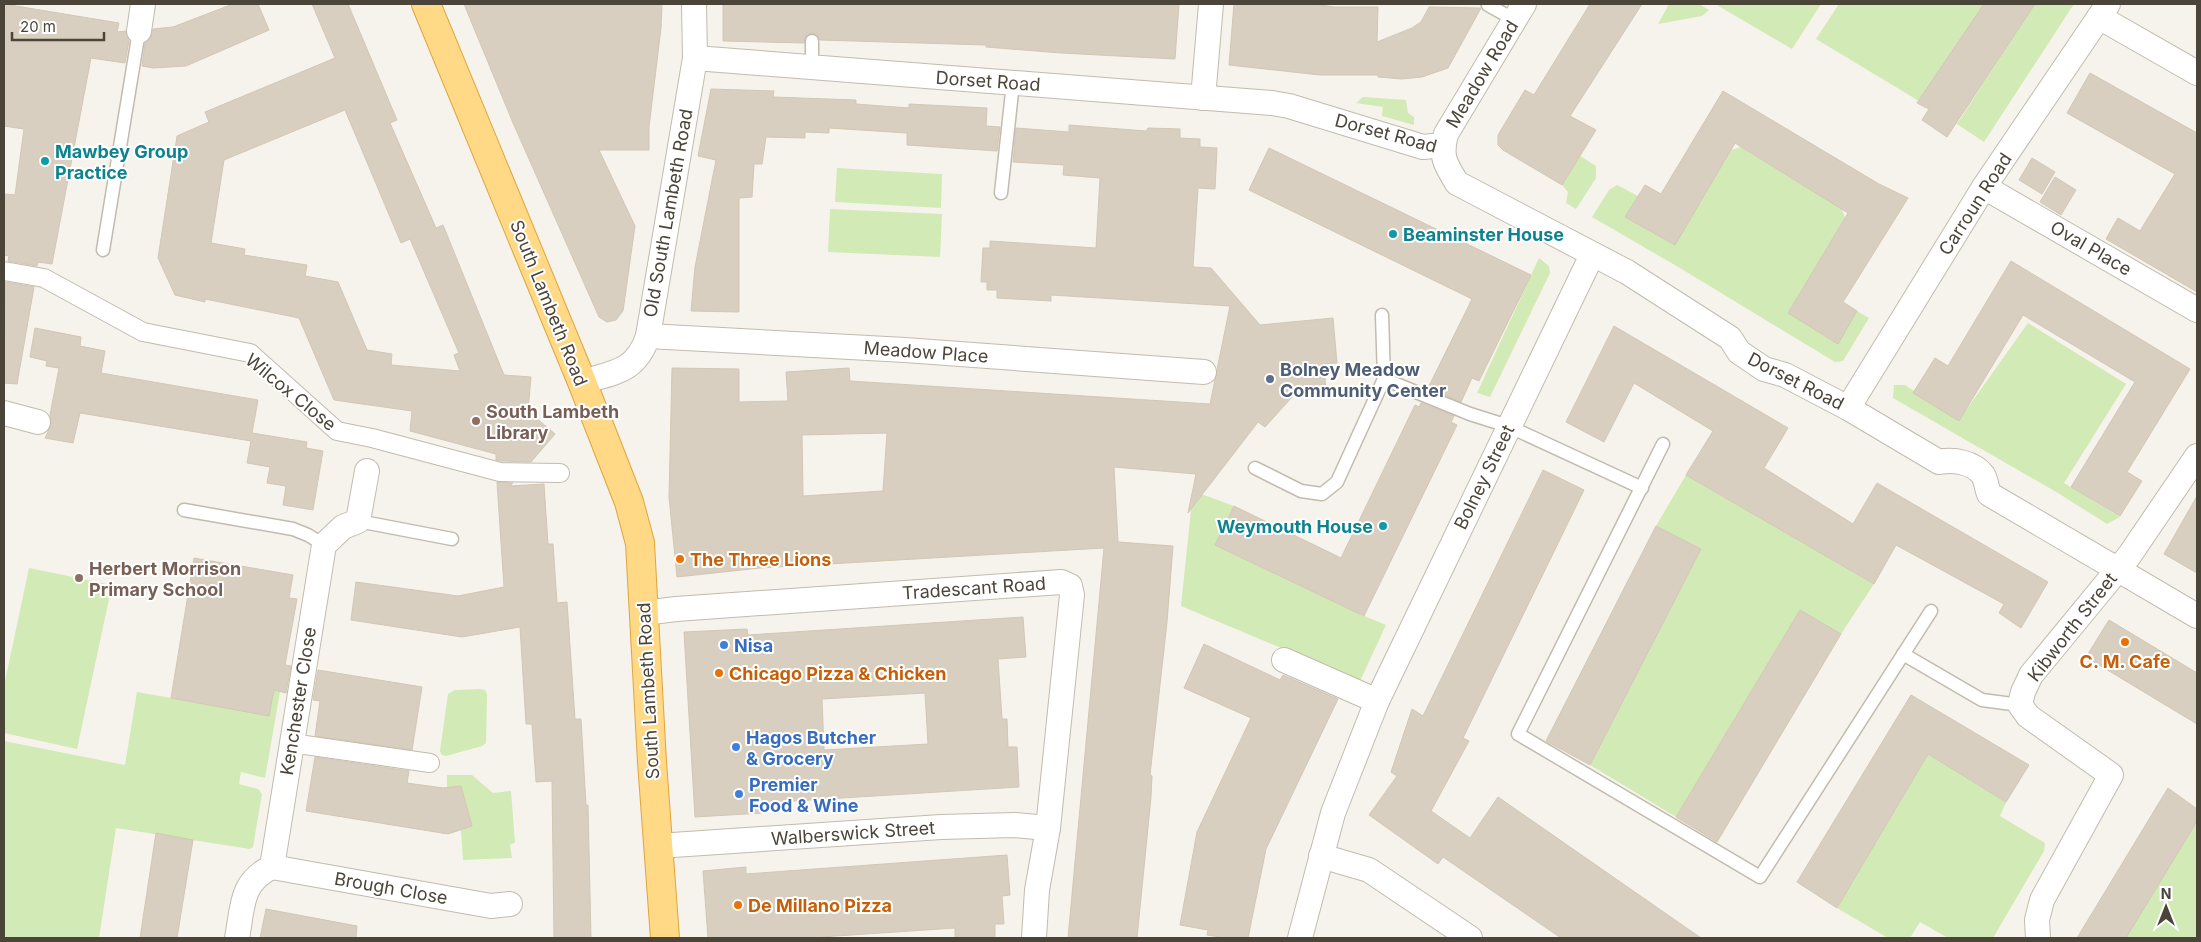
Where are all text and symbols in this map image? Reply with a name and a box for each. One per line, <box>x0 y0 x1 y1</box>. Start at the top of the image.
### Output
scale bar <box>12 10 105 42</box>
street label: Meadow Road <box>1442 16 1522 132</box>
text: 20 m <box>20 17 56 36</box>
street label: Dorset Road <box>935 67 1041 95</box>
street label: Old South Lambeth Road <box>639 107 697 319</box>
street label: Dorset Road <box>1333 109 1439 157</box>
place label: Mawbey Group Practice <box>55 141 188 183</box>
street label: Carroun Road <box>1934 149 2016 259</box>
marker: Mawbey Group Practice <box>39 155 51 167</box>
street label: Oval Place <box>2047 216 2135 280</box>
street label: South Lambeth Road <box>506 217 592 389</box>
place label: Beaminster House <box>1403 224 1564 245</box>
marker: Beaminster House <box>1387 228 1399 240</box>
street label: Meadow Place <box>863 337 989 367</box>
street label: Dorset Road <box>1744 348 1848 414</box>
street label: Wilcox Close <box>242 349 340 435</box>
place label: Bolney Meadow Community Center <box>1280 359 1446 401</box>
marker: Bolney Meadow Community Center <box>1264 373 1276 385</box>
place label: South Lambeth Library <box>486 401 619 443</box>
marker: South Lambeth Library <box>470 415 482 427</box>
street label: Bolney Street <box>1450 421 1518 533</box>
place label: Weymouth House <box>1217 516 1373 537</box>
marker: Weymouth House <box>1377 520 1389 532</box>
place label: The Three Lions <box>690 549 831 570</box>
marker: The Three Lions <box>674 553 686 565</box>
place label: Herbert Morrison Primary School <box>89 558 241 600</box>
street label: Kibworth Street <box>2023 568 2121 686</box>
marker: Herbert Morrison Primary School <box>73 572 85 584</box>
street label: Tradescant Road <box>901 573 1047 603</box>
street label: South Lambeth Road <box>633 602 663 780</box>
street label: Kenchester Close <box>276 625 320 777</box>
place label: Nisa <box>734 635 773 656</box>
marker: C. M. Cafe <box>2119 636 2131 648</box>
marker: Nisa <box>718 639 730 651</box>
place label: C. M. Cafe <box>2080 651 2171 672</box>
place label: Chicago Pizza & Chicken <box>729 663 946 684</box>
marker: Chicago Pizza & Chicken <box>713 667 725 679</box>
place label: Hagos Butcher & Grocery <box>746 727 876 769</box>
marker: Hagos Butcher & Grocery <box>730 741 742 753</box>
place label: Premier Food & Wine <box>749 774 859 816</box>
marker: Premier Food & Wine <box>733 788 745 800</box>
street label: Walberswick Street <box>770 817 936 849</box>
street label: Brough Close <box>333 868 449 908</box>
north arrow <box>2141 882 2191 932</box>
text: N <box>2161 885 2171 902</box>
place label: De Millano Pizza <box>748 895 892 916</box>
marker: De Millano Pizza <box>732 899 744 911</box>

